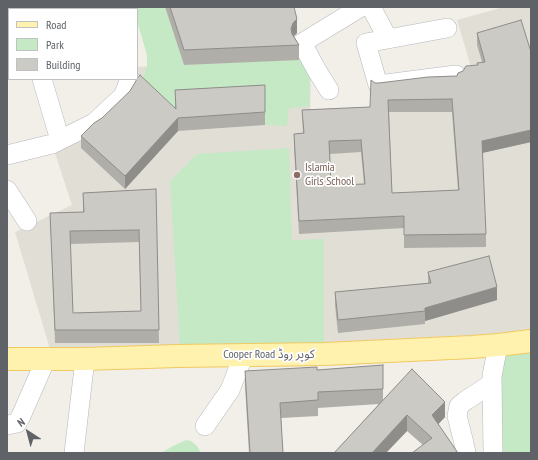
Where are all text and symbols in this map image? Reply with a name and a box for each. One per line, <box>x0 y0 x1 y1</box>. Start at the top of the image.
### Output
legend <box>8 8 138 80</box>
text: Road <box>46 17 66 32</box>
text: Park <box>46 37 64 52</box>
text: Building <box>46 57 81 72</box>
place label: Islamia Girls School <box>305 161 354 189</box>
marker: Islamia Girls School <box>292 170 302 180</box>
street label: Cooper Road کوپر روڈ <box>223 348 315 362</box>
north arrow <box>8 412 48 452</box>
text: N <box>14 415 27 430</box>

